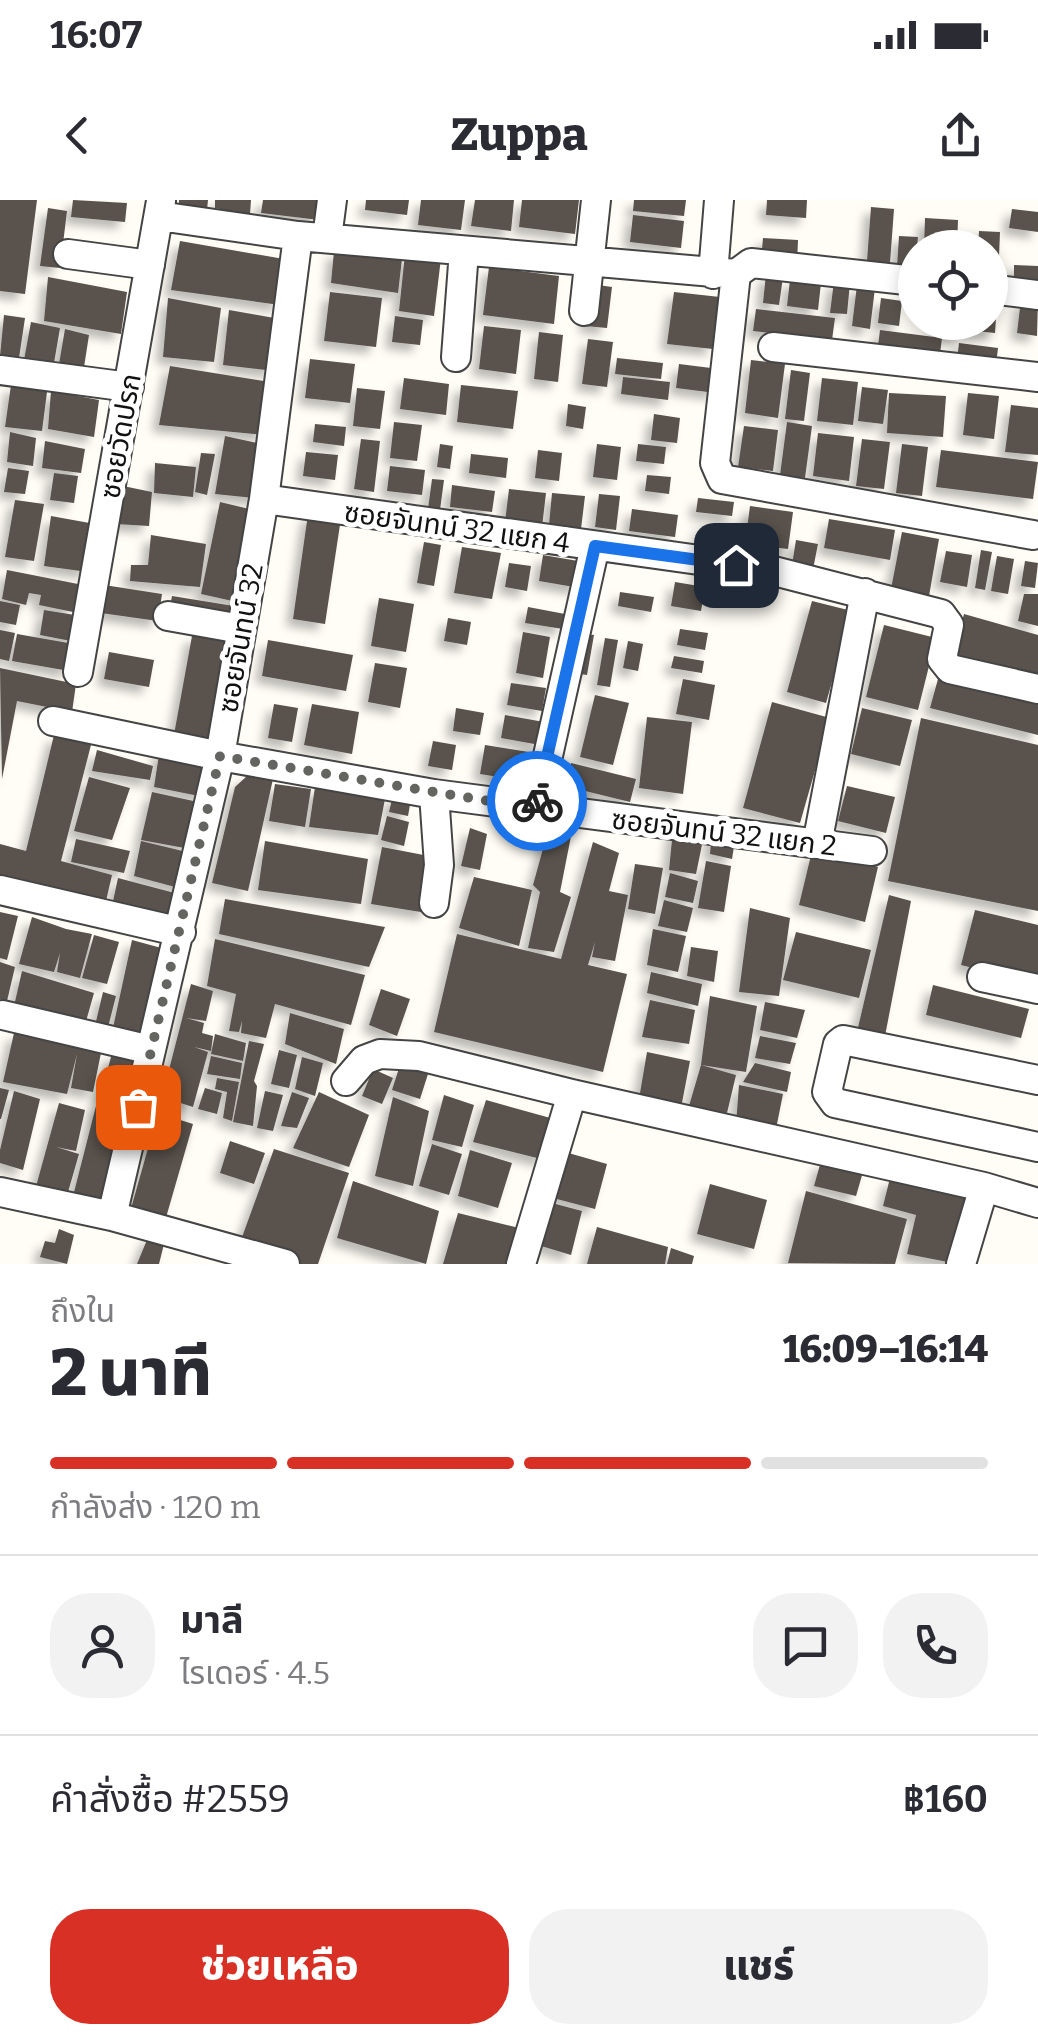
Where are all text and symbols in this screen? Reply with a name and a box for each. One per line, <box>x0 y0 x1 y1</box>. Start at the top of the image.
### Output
text: 16:07 <box>50 12 142 58</box>
icon: back <box>50 108 105 163</box>
text: Zuppa <box>450 108 588 162</box>
icon: share <box>933 108 988 163</box>
map controls <box>898 230 1008 340</box>
button: locate <box>898 230 1008 340</box>
street label: ซอยวัดปรก <box>93 371 148 501</box>
street label: ซอยจันทน์ 32 แยก 4 <box>342 495 572 560</box>
pin <box>694 523 779 608</box>
icon: home <box>709 538 764 593</box>
street label: ซอยจันทน์ 32 <box>211 561 270 715</box>
courier <box>487 751 587 851</box>
icon: bike <box>510 774 565 829</box>
street label: ซอยจันทน์ 32 แยก 2 <box>610 802 838 863</box>
pin <box>96 1065 181 1150</box>
icon: bag <box>111 1080 166 1135</box>
text: ถึงใน <box>50 1292 115 1330</box>
text: 16:09–16:14 <box>783 1326 988 1372</box>
text: 2 นาที <box>50 1334 212 1412</box>
text: กำลังส่ง · 120 m <box>50 1488 261 1526</box>
button: person <box>50 1593 155 1698</box>
button: chat <box>753 1593 858 1698</box>
button: phone <box>883 1593 988 1698</box>
text: มาลี <box>180 1597 244 1643</box>
text: ไรเดอร์ · 4.5 <box>180 1654 330 1692</box>
text: คำสั่งซื้อ #2559 <box>50 1776 290 1822</box>
text: ฿160 <box>903 1776 988 1822</box>
button: ช่วยเหลือ <box>50 1909 509 2024</box>
button: แชร์ <box>529 1909 988 2024</box>

